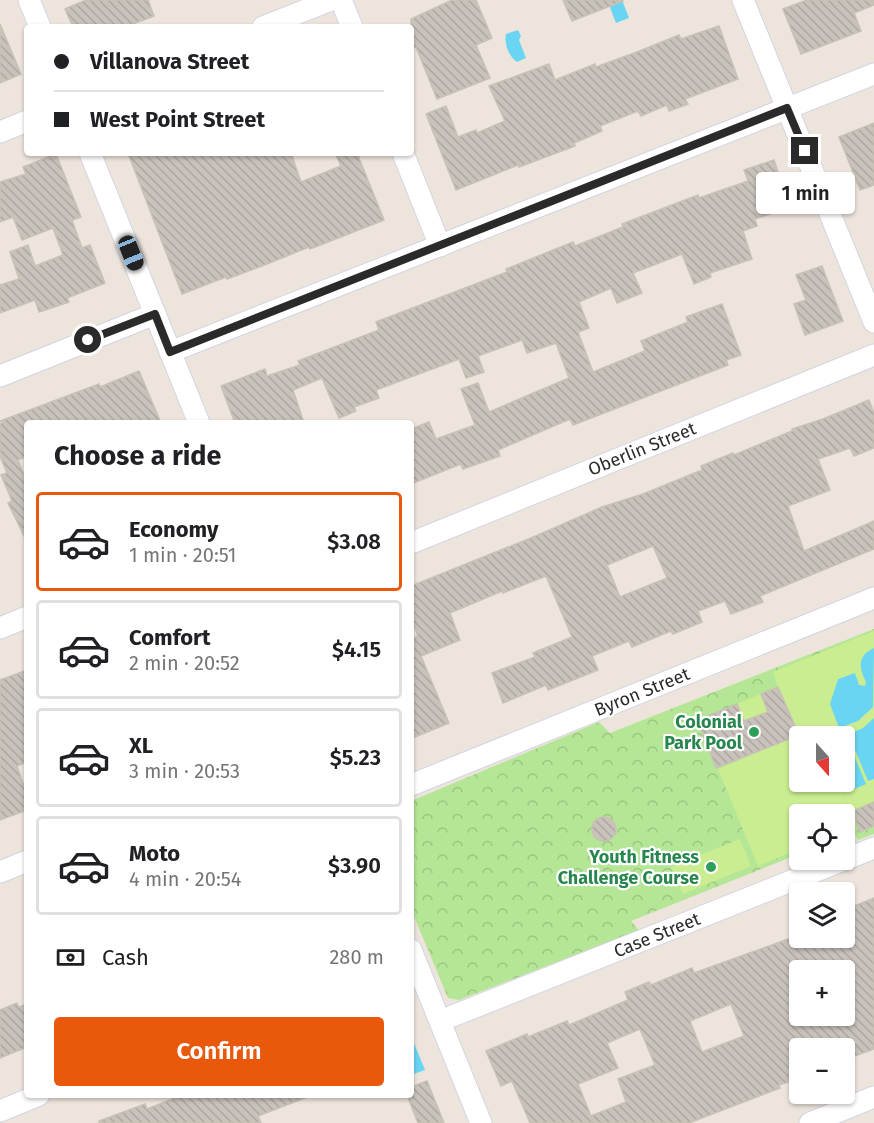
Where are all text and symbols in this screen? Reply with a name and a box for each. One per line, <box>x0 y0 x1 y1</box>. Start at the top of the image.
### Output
text: Villanova Street <box>90 48 249 75</box>
text: West Point Street <box>90 106 265 133</box>
route end <box>791 137 818 164</box>
callout: 1 min <box>756 172 854 214</box>
text: 1 min <box>781 181 830 205</box>
car <box>116 233 146 273</box>
route start <box>74 326 101 353</box>
street label: Oberlin Street <box>585 417 700 481</box>
text: Choose a ride <box>54 440 221 472</box>
icon: car <box>57 515 111 569</box>
text: Economy <box>129 516 218 543</box>
text: $3.08 <box>327 528 381 555</box>
text: 1 min · 20:51 <box>129 543 236 567</box>
icon: car <box>57 623 111 677</box>
text: Comfort <box>129 624 210 651</box>
text: $4.15 <box>332 636 381 663</box>
text: 2 min · 20:52 <box>129 651 240 675</box>
street label: Byron Street <box>591 663 693 721</box>
place label: Colonial Park Pool <box>664 711 743 754</box>
marker: Colonial Park Pool <box>747 725 761 739</box>
north arrow <box>789 726 855 792</box>
map controls <box>789 726 855 1104</box>
icon: car <box>57 731 111 785</box>
text: XL <box>129 732 153 759</box>
text: $5.23 <box>330 744 381 771</box>
text: 3 min · 20:53 <box>129 759 240 783</box>
button: locate <box>789 804 855 870</box>
icon: car <box>57 839 111 893</box>
text: Moto <box>129 840 180 867</box>
place label: Youth Fitness Challenge Course <box>558 846 699 889</box>
text: $3.90 <box>328 852 381 879</box>
marker: Youth Fitness Challenge Course <box>704 860 718 874</box>
text: 4 min · 20:54 <box>129 867 241 891</box>
button: layers <box>789 882 855 948</box>
street label: Case Street <box>611 908 704 962</box>
icon: cash <box>54 941 87 974</box>
text: Cash <box>102 944 149 971</box>
text: 280 m <box>329 945 384 969</box>
button: + <box>789 960 855 1026</box>
button: Confirm <box>54 1017 384 1086</box>
button: − <box>789 1038 855 1104</box>

